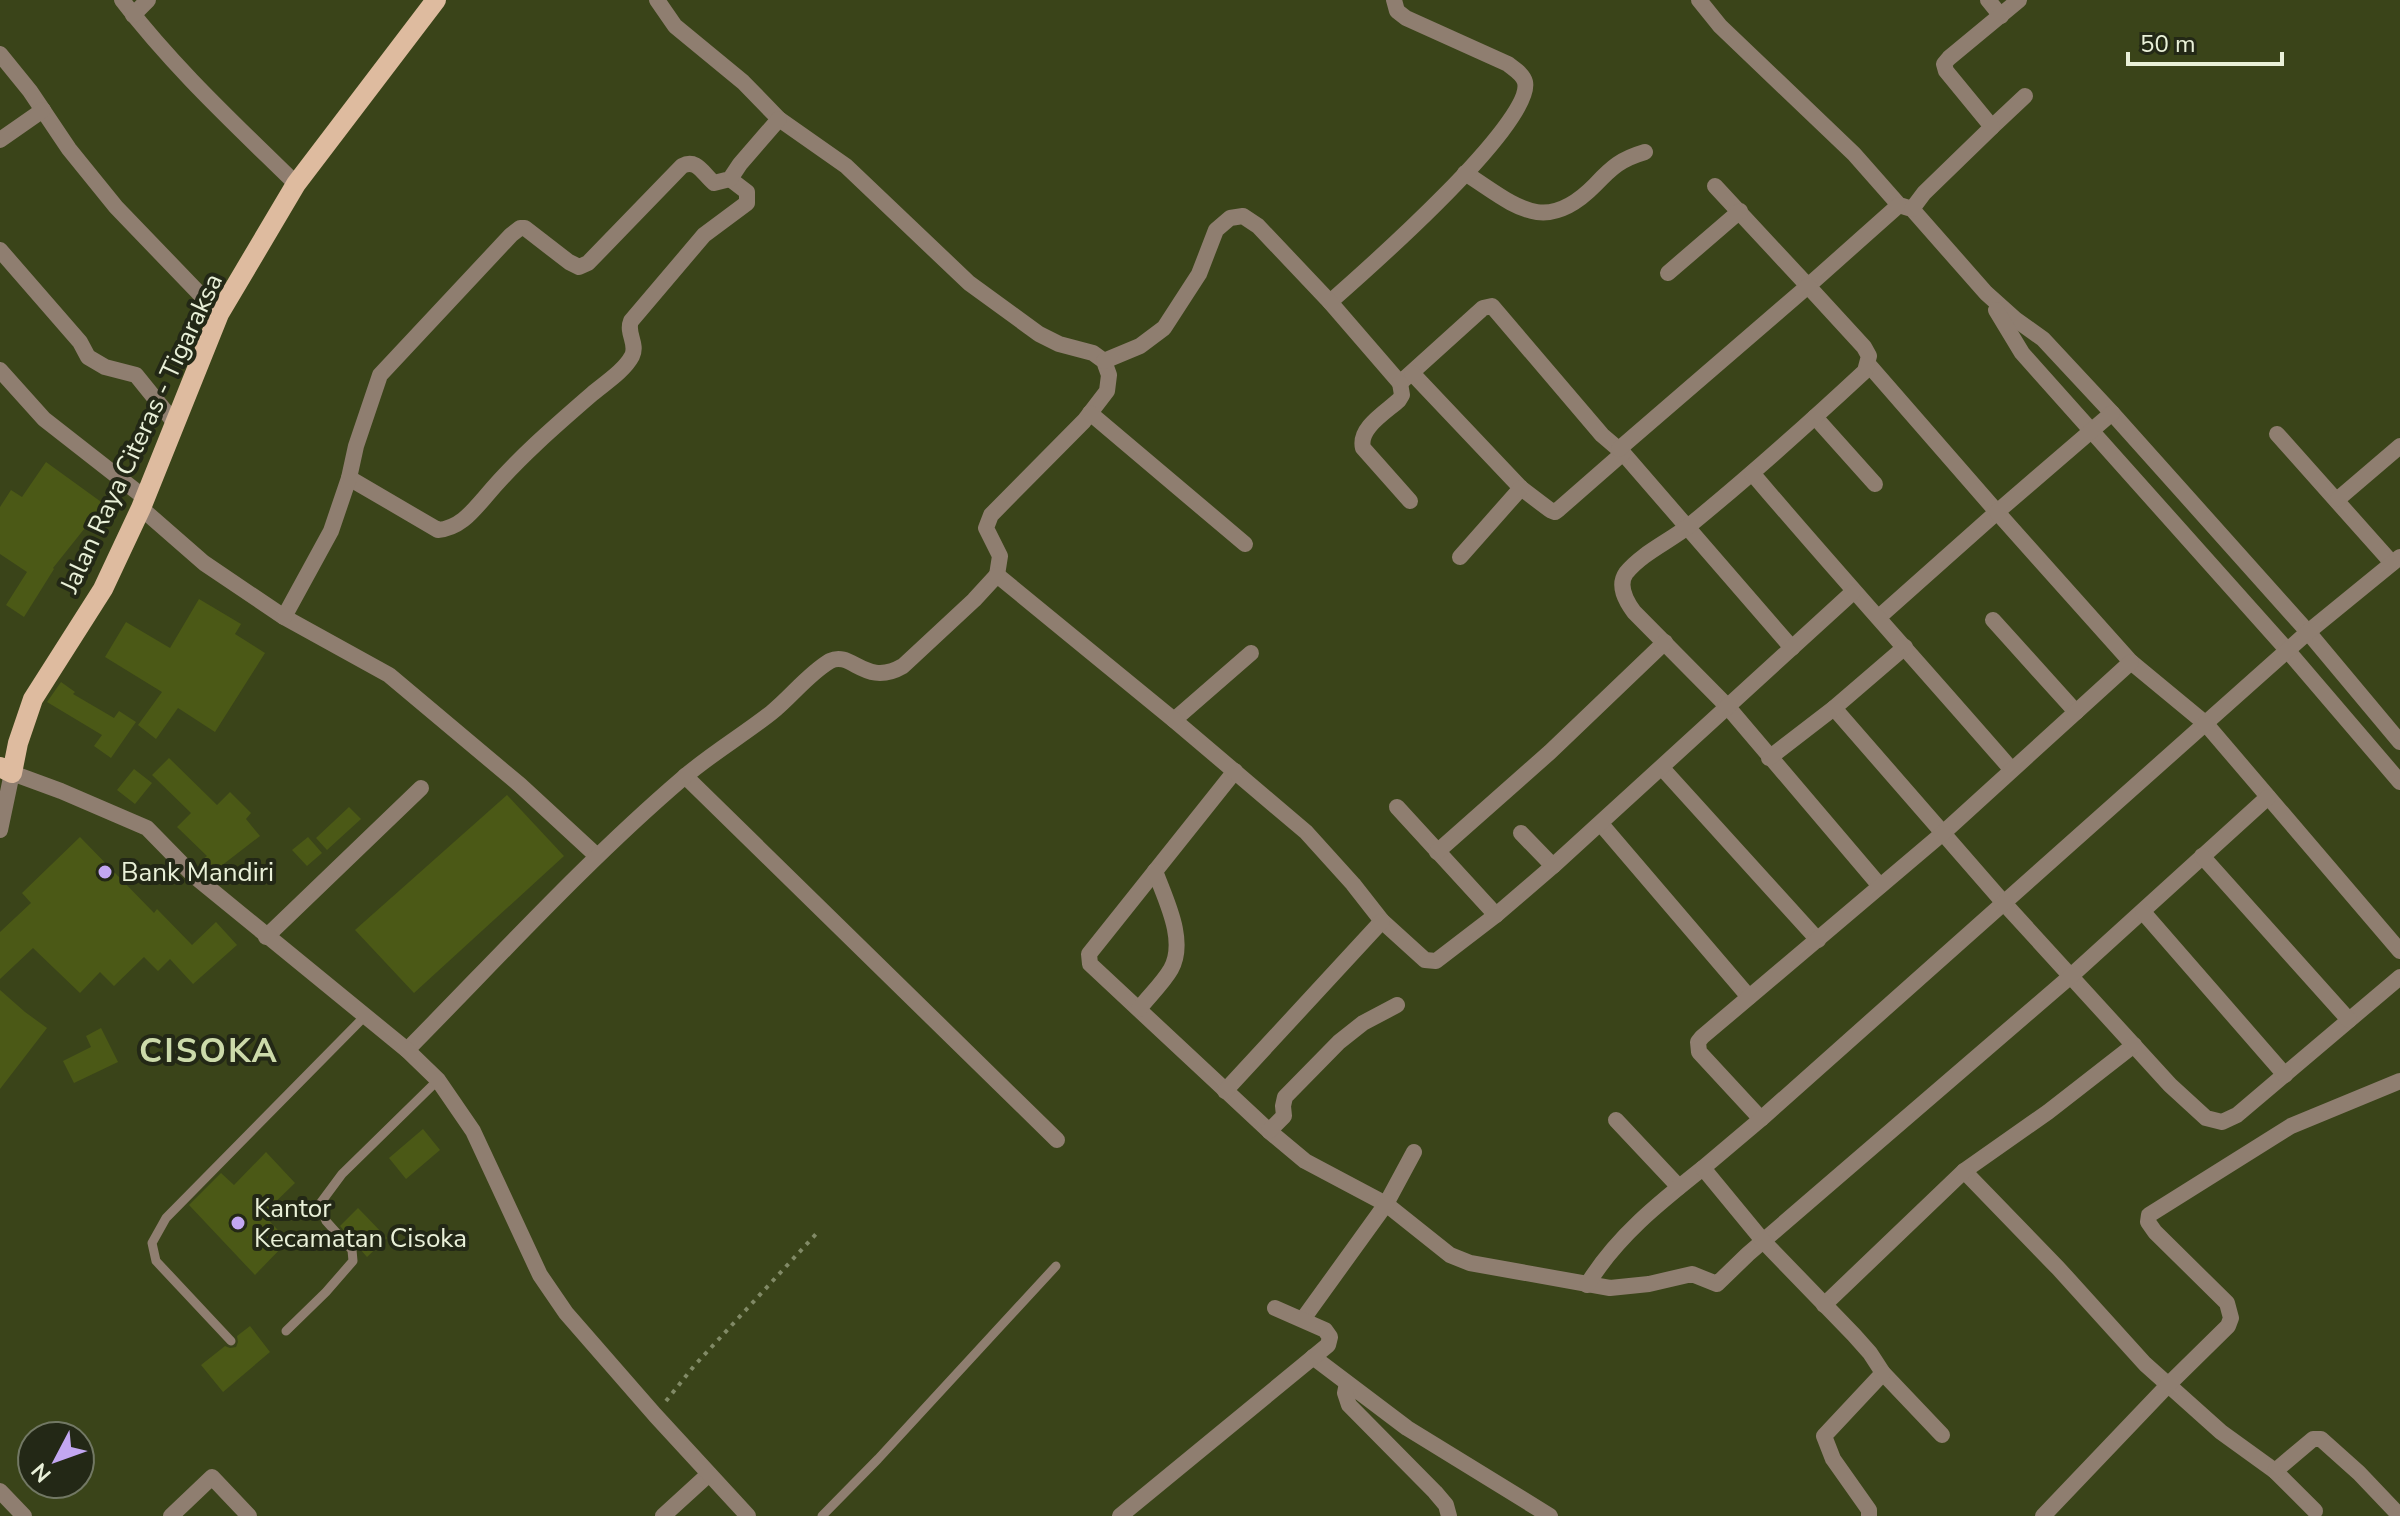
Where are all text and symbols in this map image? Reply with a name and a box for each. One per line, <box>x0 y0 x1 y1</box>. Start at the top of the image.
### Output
scale bar <box>2128 16 2282 66</box>
text: 50 m <box>2140 28 2196 60</box>
street label: Jalan Raya Citeras - Tigaraksa <box>52 268 231 599</box>
place label: Bank Mandiri <box>121 855 274 890</box>
marker: Bank Mandiri <box>96 863 114 881</box>
district label: CISOKA <box>139 1028 279 1074</box>
place label: Kantor Kecamatan Cisoka <box>254 1191 467 1256</box>
marker: Kantor Kecamatan Cisoka <box>229 1214 247 1232</box>
north arrow <box>16 1420 96 1500</box>
text: N <box>25 1456 58 1489</box>

